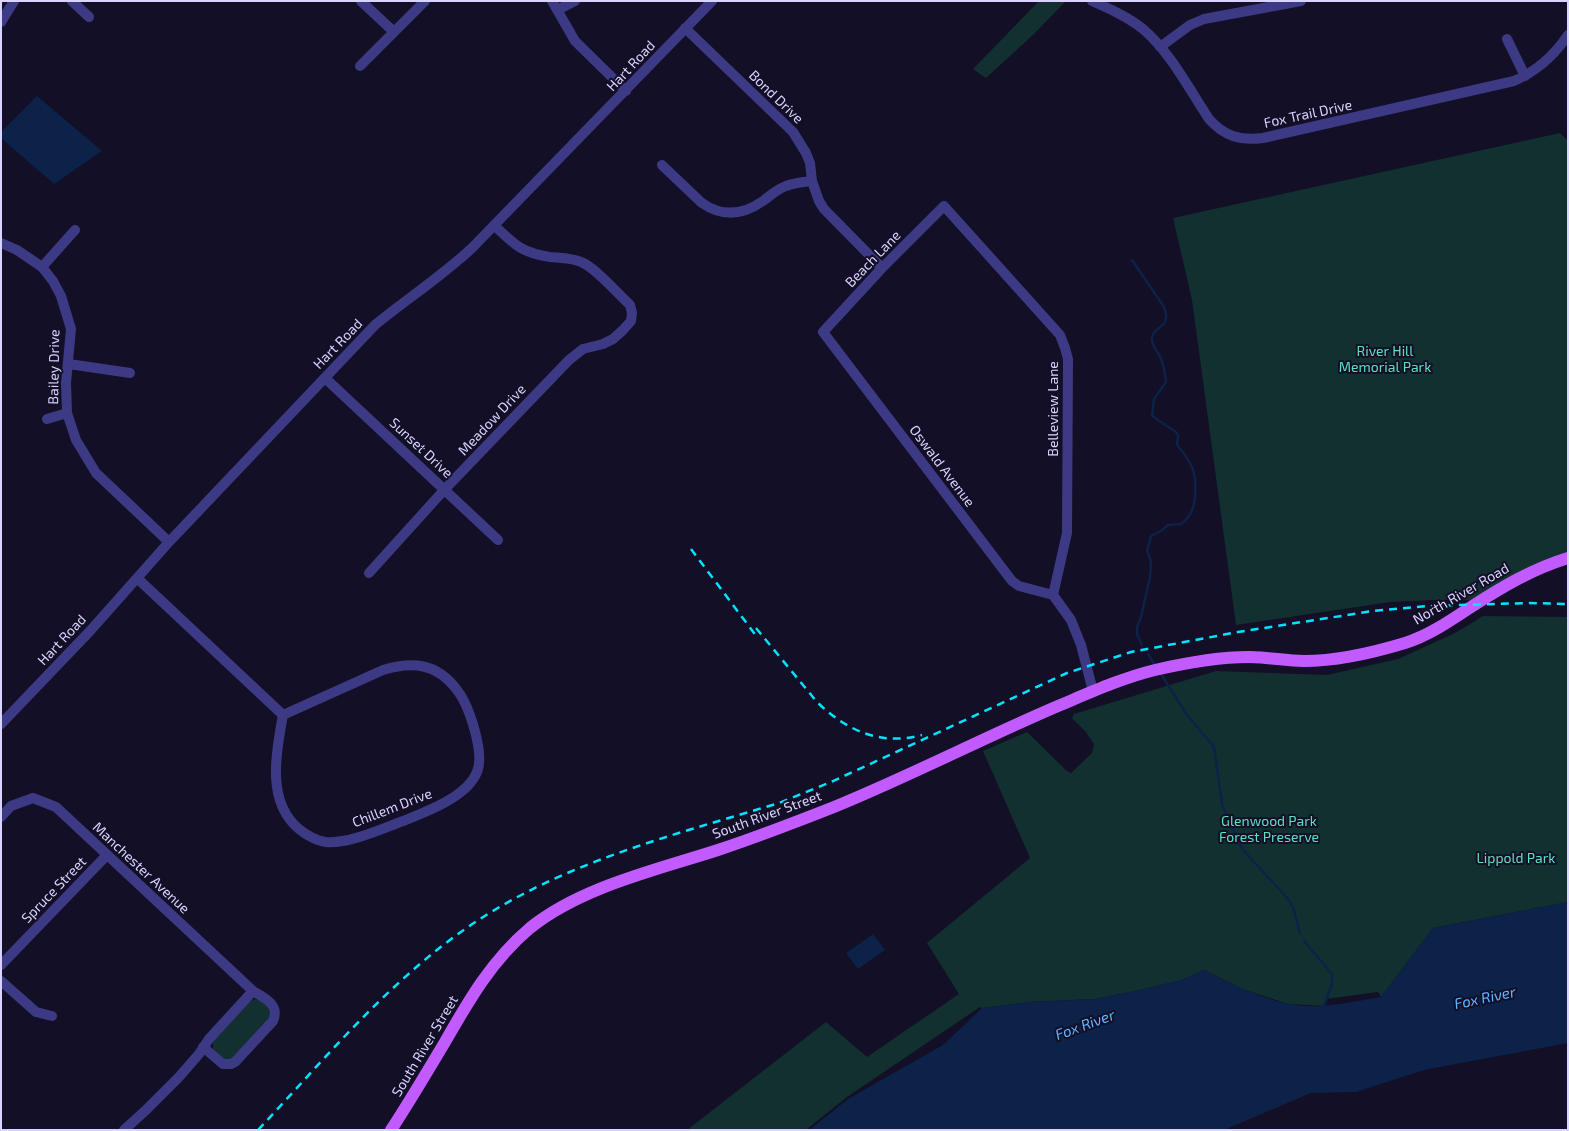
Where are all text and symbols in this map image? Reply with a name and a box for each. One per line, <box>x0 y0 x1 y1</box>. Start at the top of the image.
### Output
street label: Hart Road <box>603 37 659 95</box>
street label: Bond Drive <box>745 67 807 127</box>
street label: Fox Trail Drive <box>1262 96 1354 132</box>
street label: Beach Lane <box>842 227 904 291</box>
street label: Hart Road <box>310 315 366 373</box>
street label: Bailey Drive <box>45 329 63 405</box>
park label: River Hill Memorial Park <box>1339 343 1431 376</box>
street label: Belleview Lane <box>1045 361 1061 457</box>
street label: Meadow Drive <box>455 381 529 459</box>
street label: Sunset Drive <box>386 414 456 482</box>
street label: Oswald Avenue <box>906 422 978 510</box>
street label: North River Road <box>1410 560 1512 628</box>
street label: Hart Road <box>34 611 90 669</box>
street label: Chillem Drive <box>350 785 434 831</box>
street label: South River Street <box>710 787 824 843</box>
park label: Glenwood Park Forest Preserve <box>1219 813 1319 846</box>
street label: Manchester Avenue <box>89 819 193 917</box>
park label: Lippold Park <box>1477 850 1555 866</box>
street label: Spruce Street <box>18 853 90 927</box>
water label: Fox River <box>1453 983 1517 1013</box>
street label: South River Street <box>388 992 462 1100</box>
water label: Fox River <box>1053 1006 1117 1044</box>

